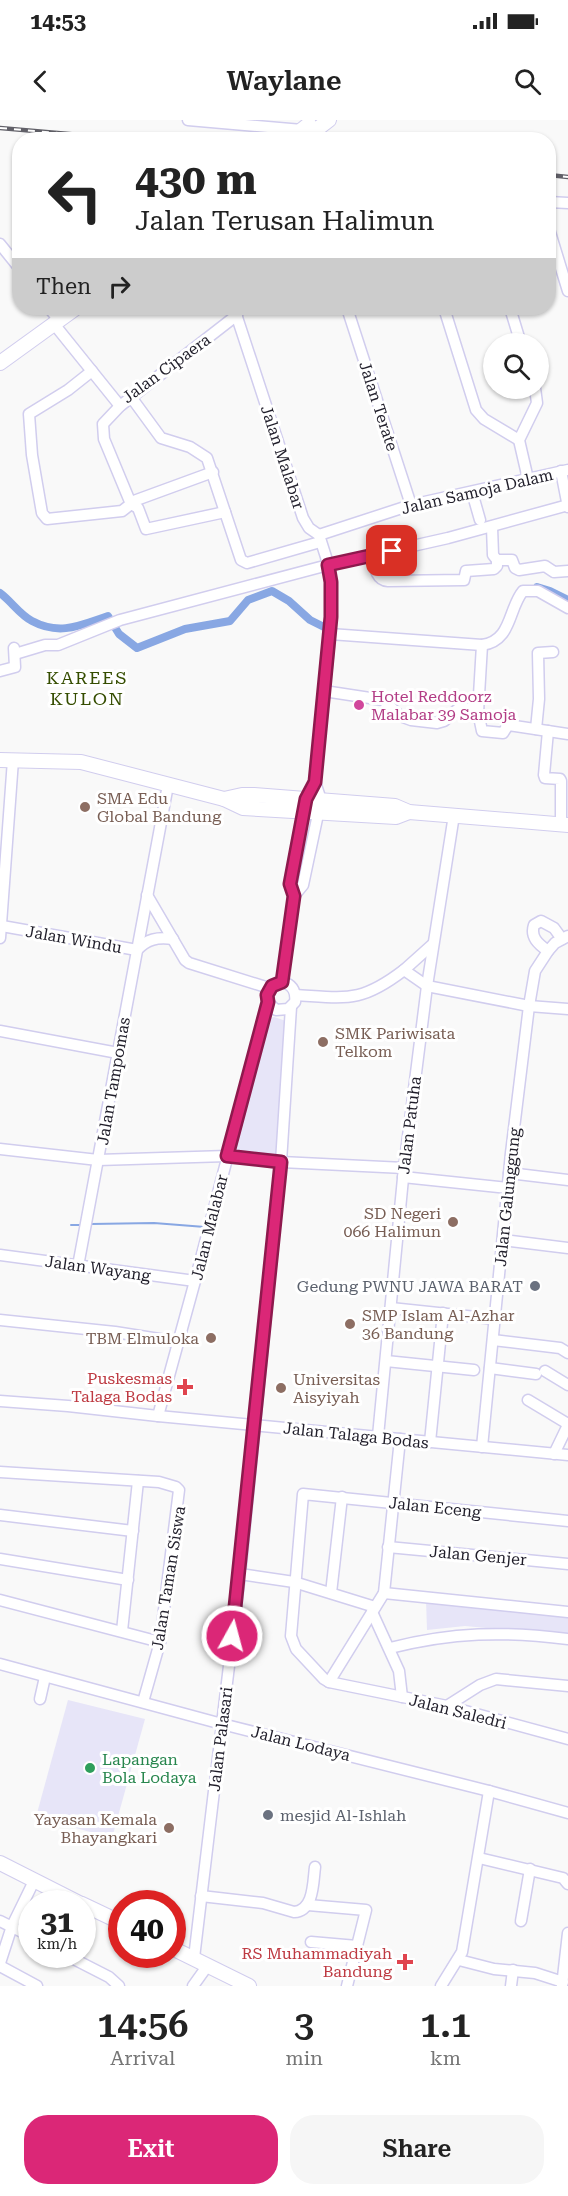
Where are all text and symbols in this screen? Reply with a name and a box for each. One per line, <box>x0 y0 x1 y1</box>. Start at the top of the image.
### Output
text: 14:53 <box>30 9 86 34</box>
icon: back <box>24 65 57 98</box>
text: Waylane <box>227 65 341 97</box>
icon: search <box>511 65 544 98</box>
text: 430 m <box>135 155 257 204</box>
icon: left <box>36 156 114 234</box>
text: Jalan Terusan Halimun <box>135 205 435 237</box>
icon: right <box>103 270 136 303</box>
text: Then <box>36 274 91 299</box>
street label: Jalan Cipaera <box>118 330 214 407</box>
map controls <box>483 333 549 399</box>
button: search <box>483 333 549 399</box>
street label: Jalan Terate <box>355 359 402 454</box>
street label: Jalan Malabar <box>257 403 308 512</box>
street label: Jalan Samoja Dalam <box>399 465 555 518</box>
pin <box>366 525 417 576</box>
icon: arrive <box>375 534 408 567</box>
district label: KAREES KULON <box>46 667 128 709</box>
place label: Hotel Reddoorz Malabar 39 Samoja <box>371 687 517 724</box>
marker: Hotel Reddoorz Malabar 39 Samoja <box>352 698 366 712</box>
place label: SMA Edu Global Bandung <box>97 789 222 826</box>
marker: SMA Edu Global Bandung <box>78 800 92 814</box>
street label: Jalan Windu <box>24 922 123 957</box>
street label: Jalan Tampomas <box>93 1015 134 1146</box>
place label: SMK Pariwisata Telkom <box>335 1024 455 1061</box>
marker: SMK Pariwisata Telkom <box>316 1035 330 1049</box>
street label: Jalan Patuha <box>394 1075 425 1175</box>
street label: Jalan Galunggung <box>491 1126 524 1267</box>
street label: Jalan Malabar <box>187 1172 232 1282</box>
place label: SD Negeri 066 Halimun <box>343 1204 441 1241</box>
marker: SD Negeri 066 Halimun <box>446 1215 460 1229</box>
street label: Jalan Wayang <box>44 1252 153 1285</box>
place label: Gedung PWNU JAWA BARAT <box>297 1277 523 1296</box>
marker: Gedung PWNU JAWA BARAT <box>528 1279 542 1293</box>
place label: SMP Islam Al-Azhar 36 Bandung <box>362 1306 515 1343</box>
marker: SMP Islam Al-Azhar 36 Bandung <box>343 1317 357 1331</box>
place label: TBM Elmuloka <box>86 1329 199 1348</box>
marker: TBM Elmuloka <box>204 1331 218 1345</box>
place label: Puskesmas Talaga Bodas <box>71 1369 172 1406</box>
place label: Universitas Aisyiyah <box>293 1370 381 1407</box>
marker: Puskesmas Talaga Bodas <box>176 1378 194 1396</box>
marker: Universitas Aisyiyah <box>274 1381 288 1395</box>
street label: Jalan Talaga Bodas <box>282 1418 430 1453</box>
street label: Jalan Eceng <box>388 1493 483 1522</box>
street label: Jalan Taman Siswa <box>148 1504 189 1651</box>
street label: Jalan Genjer <box>429 1542 528 1569</box>
position arrow <box>200 1604 264 1668</box>
street label: Jalan Palasari <box>205 1686 236 1792</box>
street label: Jalan Saledri <box>407 1690 509 1733</box>
street label: Jalan Lodaya <box>249 1722 353 1765</box>
place label: Lapangan Bola Lodaya <box>102 1750 197 1787</box>
marker: Lapangan Bola Lodaya <box>83 1761 97 1775</box>
place label: mesjid Al-Ishlah <box>280 1806 406 1825</box>
marker: mesjid Al-Ishlah <box>261 1808 275 1822</box>
place label: Yayasan Kemala Bhayangkari <box>34 1810 157 1847</box>
marker: Yayasan Kemala Bhayangkari <box>162 1821 176 1835</box>
speed limit sign: 40 <box>108 1890 186 1968</box>
text: 31 <box>40 1904 74 1939</box>
text: km/h <box>37 1935 77 1953</box>
place label: RS Muhammadiyah Bandung <box>242 1944 393 1981</box>
marker: RS Muhammadiyah Bandung <box>396 1953 414 1971</box>
text: 14:56 <box>97 2004 188 2046</box>
text: 3 <box>294 2004 314 2046</box>
text: 1.1 <box>420 2004 471 2046</box>
text: Arrival <box>110 2046 175 2070</box>
text: min <box>285 2046 323 2070</box>
text: km <box>430 2046 461 2070</box>
button: Exit <box>24 2115 278 2184</box>
button: Share <box>290 2115 544 2184</box>

